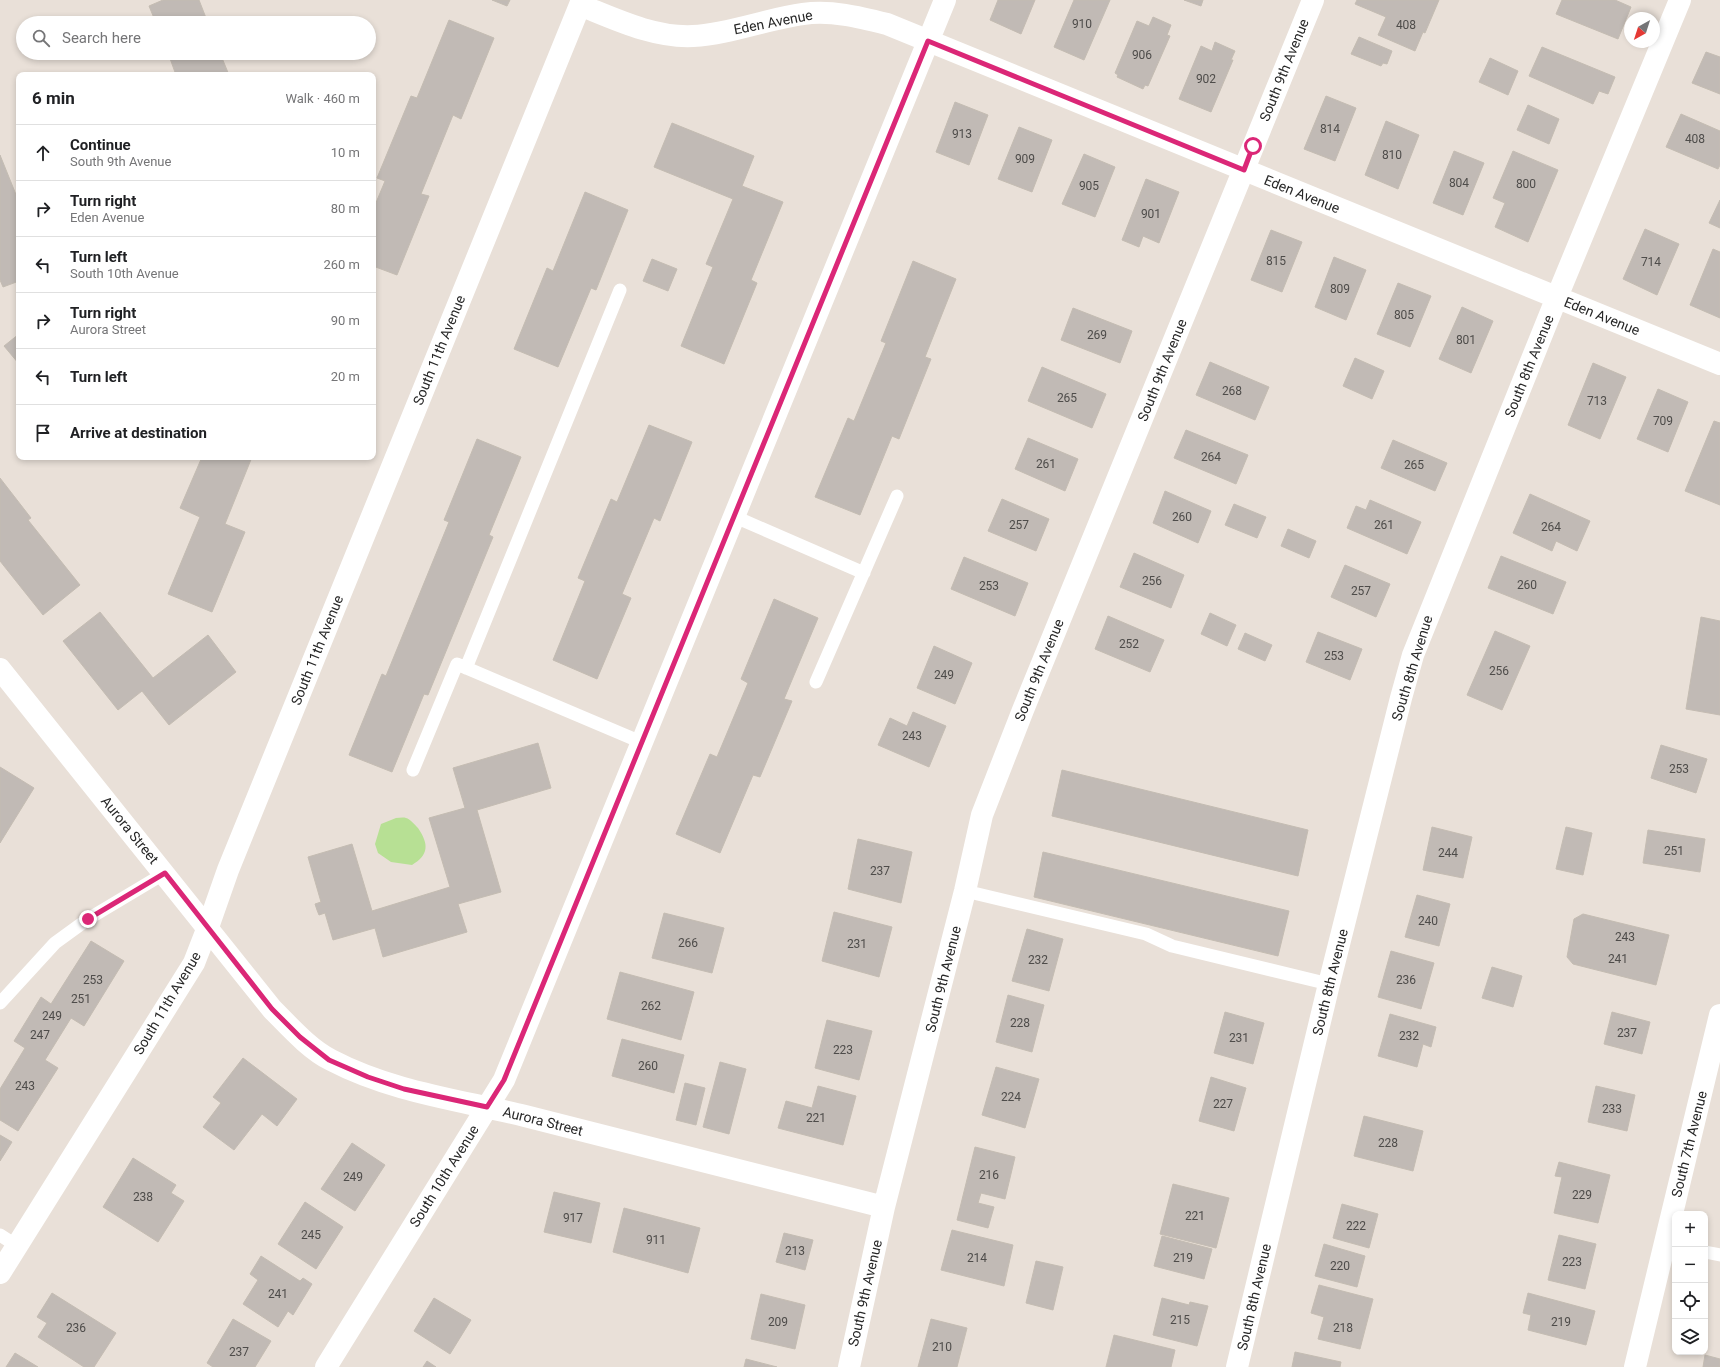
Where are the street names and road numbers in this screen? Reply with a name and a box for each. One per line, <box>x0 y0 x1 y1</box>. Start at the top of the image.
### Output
street label: Eden Avenue <box>732 7 814 37</box>
street label: South 9th Avenue <box>1256 16 1312 124</box>
street label: Eden Avenue <box>1262 172 1342 216</box>
street label: South 11th Avenue <box>410 293 468 407</box>
street label: Eden Avenue <box>1562 294 1642 338</box>
street label: South 8th Avenue <box>1501 312 1557 420</box>
street label: South 9th Avenue <box>1134 316 1190 424</box>
street label: South 11th Avenue <box>288 593 346 707</box>
street label: South 8th Avenue <box>1388 613 1436 723</box>
street label: South 9th Avenue <box>1011 616 1067 724</box>
street label: Aurora Street <box>98 793 162 867</box>
street label: South 9th Avenue <box>922 924 964 1034</box>
street label: South 8th Avenue <box>1309 927 1351 1037</box>
street label: South 11th Avenue <box>130 949 204 1057</box>
street label: South 7th Avenue <box>1668 1089 1710 1199</box>
street label: Aurora Street <box>501 1103 585 1139</box>
street label: South 10th Avenue <box>406 1122 482 1230</box>
street label: South 9th Avenue <box>845 1238 885 1348</box>
street label: South 8th Avenue <box>1234 1242 1274 1352</box>

